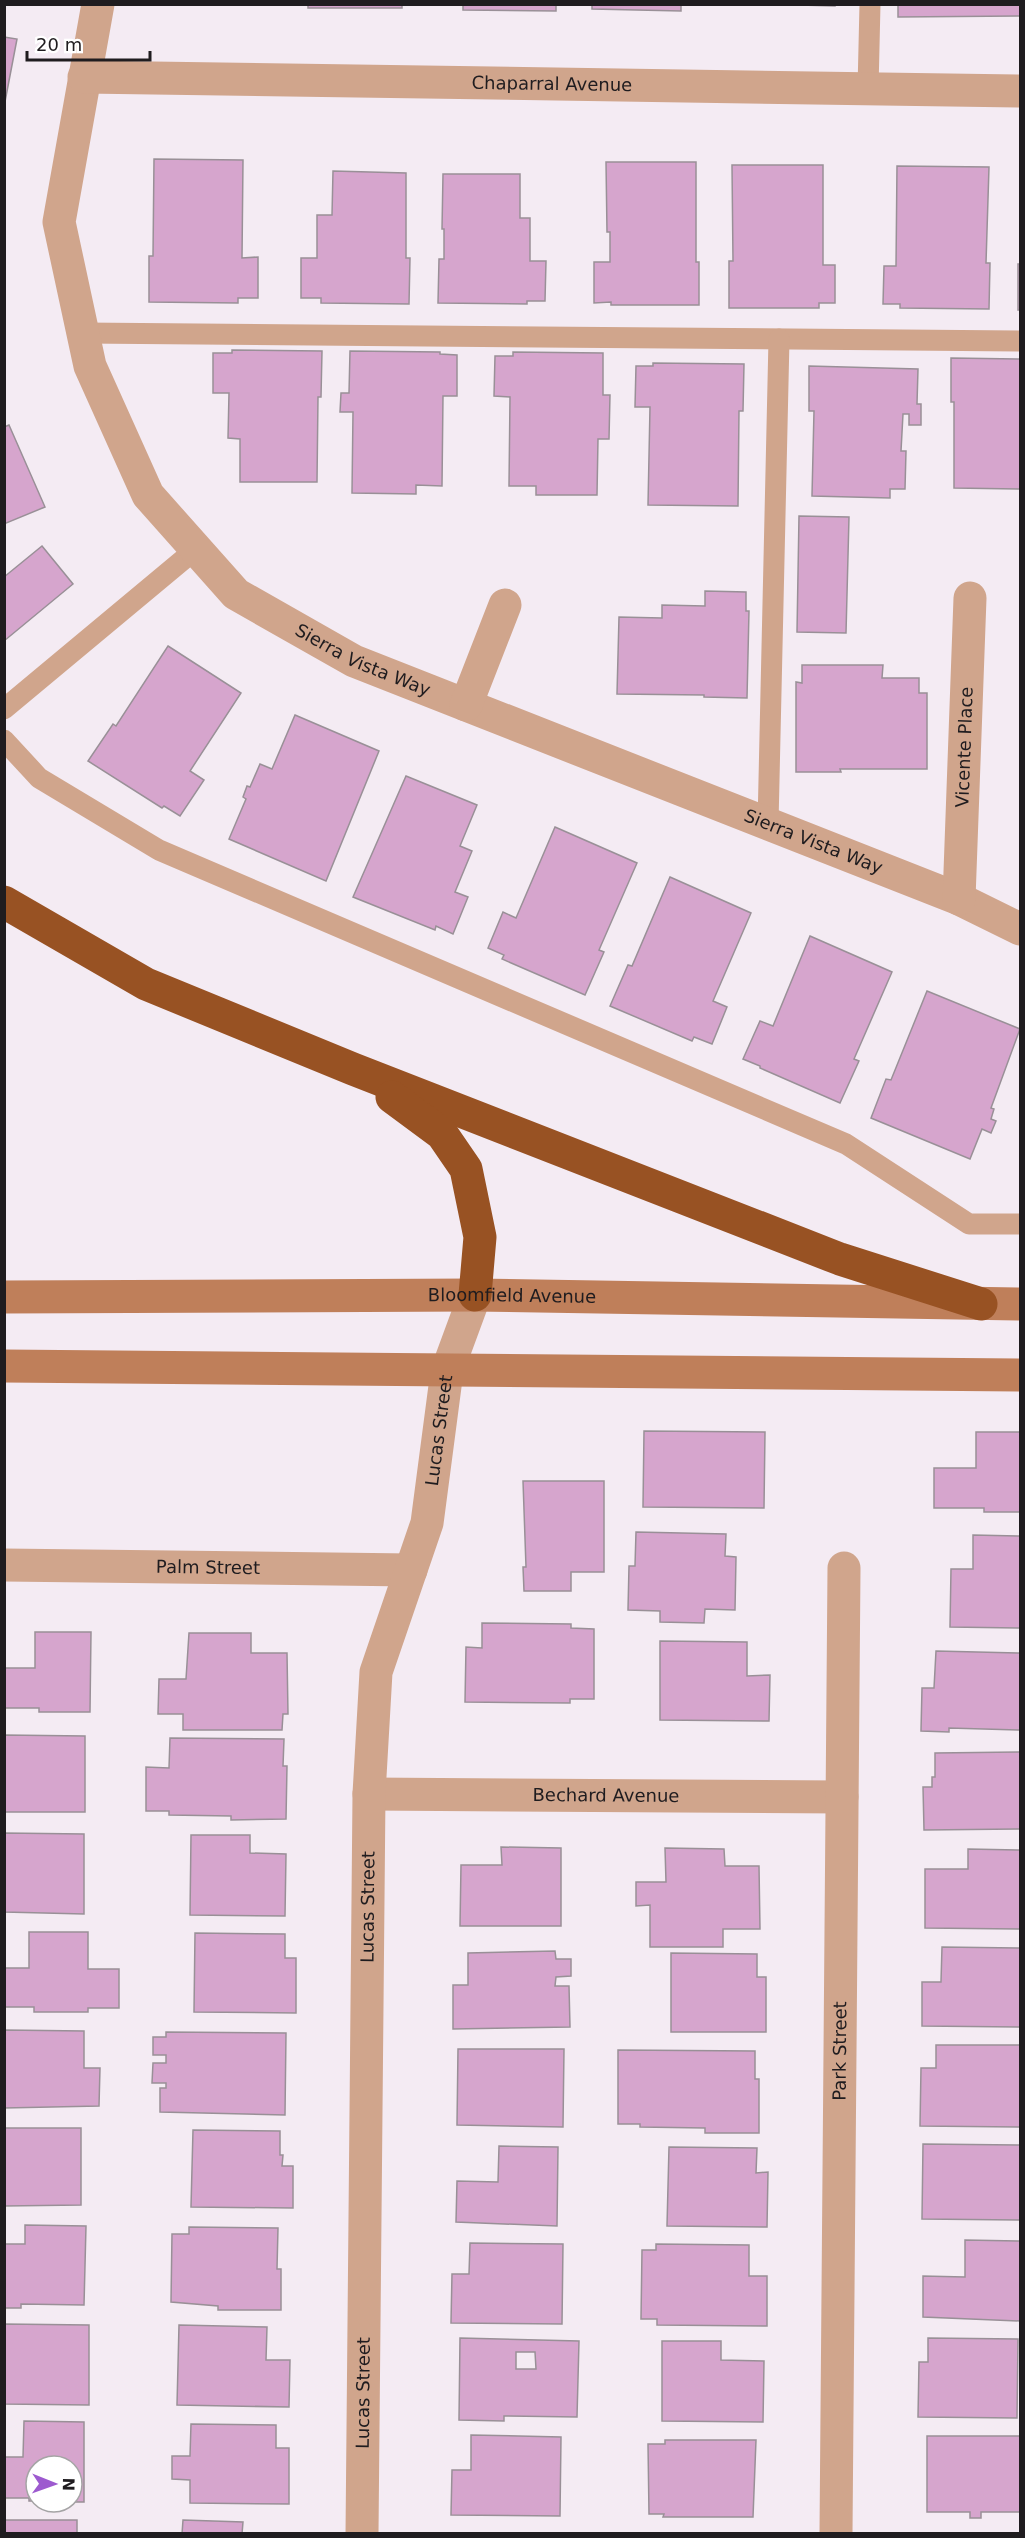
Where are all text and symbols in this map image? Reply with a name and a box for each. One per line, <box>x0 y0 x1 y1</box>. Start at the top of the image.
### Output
scale bar <box>27 24 150 62</box>
text: 20 m <box>36 34 82 55</box>
street label: Chaparral Avenue <box>471 72 632 95</box>
street label: Sierra Vista Way <box>292 619 434 700</box>
street label: Vicente Place <box>951 686 977 808</box>
street label: Sierra Vista Way <box>741 805 886 878</box>
street label: Bloomfield Avenue <box>428 1284 596 1307</box>
street label: Lucas Street <box>421 1374 456 1487</box>
street label: Palm Street <box>156 1556 260 1578</box>
street label: Bechard Avenue <box>532 1784 680 1806</box>
street label: Lucas Street <box>356 1851 378 1963</box>
street label: Park Street <box>829 2001 850 2101</box>
street label: Lucas Street <box>352 2337 374 2449</box>
north arrow <box>24 2454 84 2514</box>
text: N <box>59 2477 78 2491</box>

